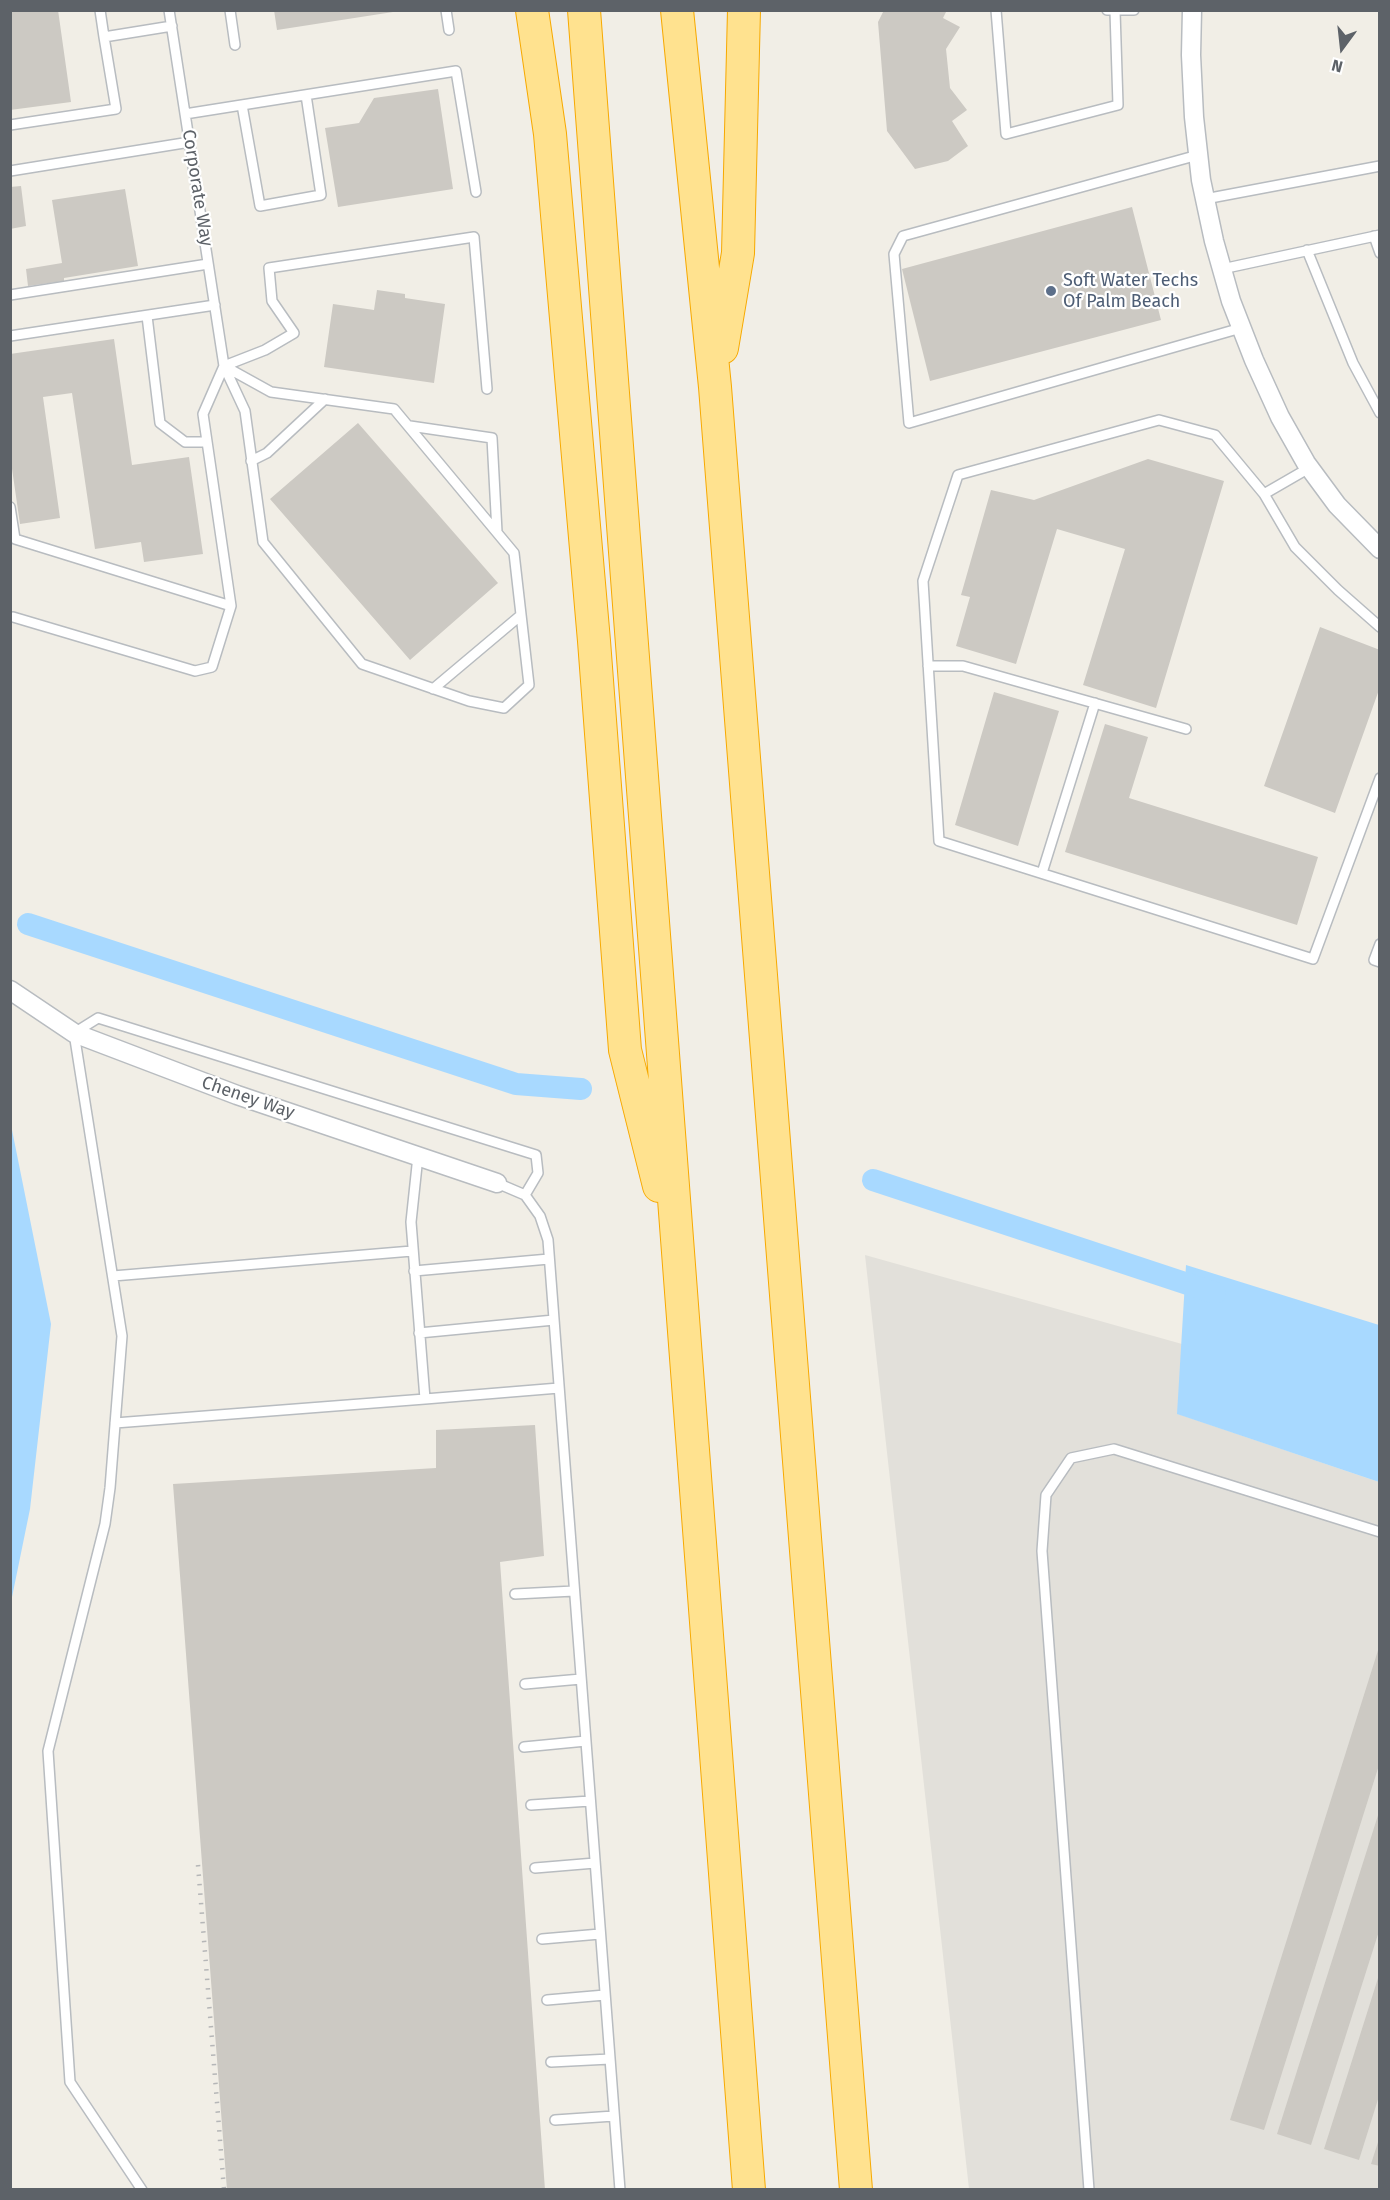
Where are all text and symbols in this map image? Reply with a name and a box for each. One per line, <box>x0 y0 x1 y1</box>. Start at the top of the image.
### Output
north arrow <box>1312 18 1372 78</box>
text: N <box>1330 55 1345 76</box>
street label: Corporate Way <box>177 128 217 248</box>
place label: Soft Water Techs Of Palm Beach <box>1063 270 1198 312</box>
marker: Soft Water Techs Of Palm Beach <box>1044 284 1058 298</box>
street label: Cheney Way <box>199 1072 297 1124</box>

